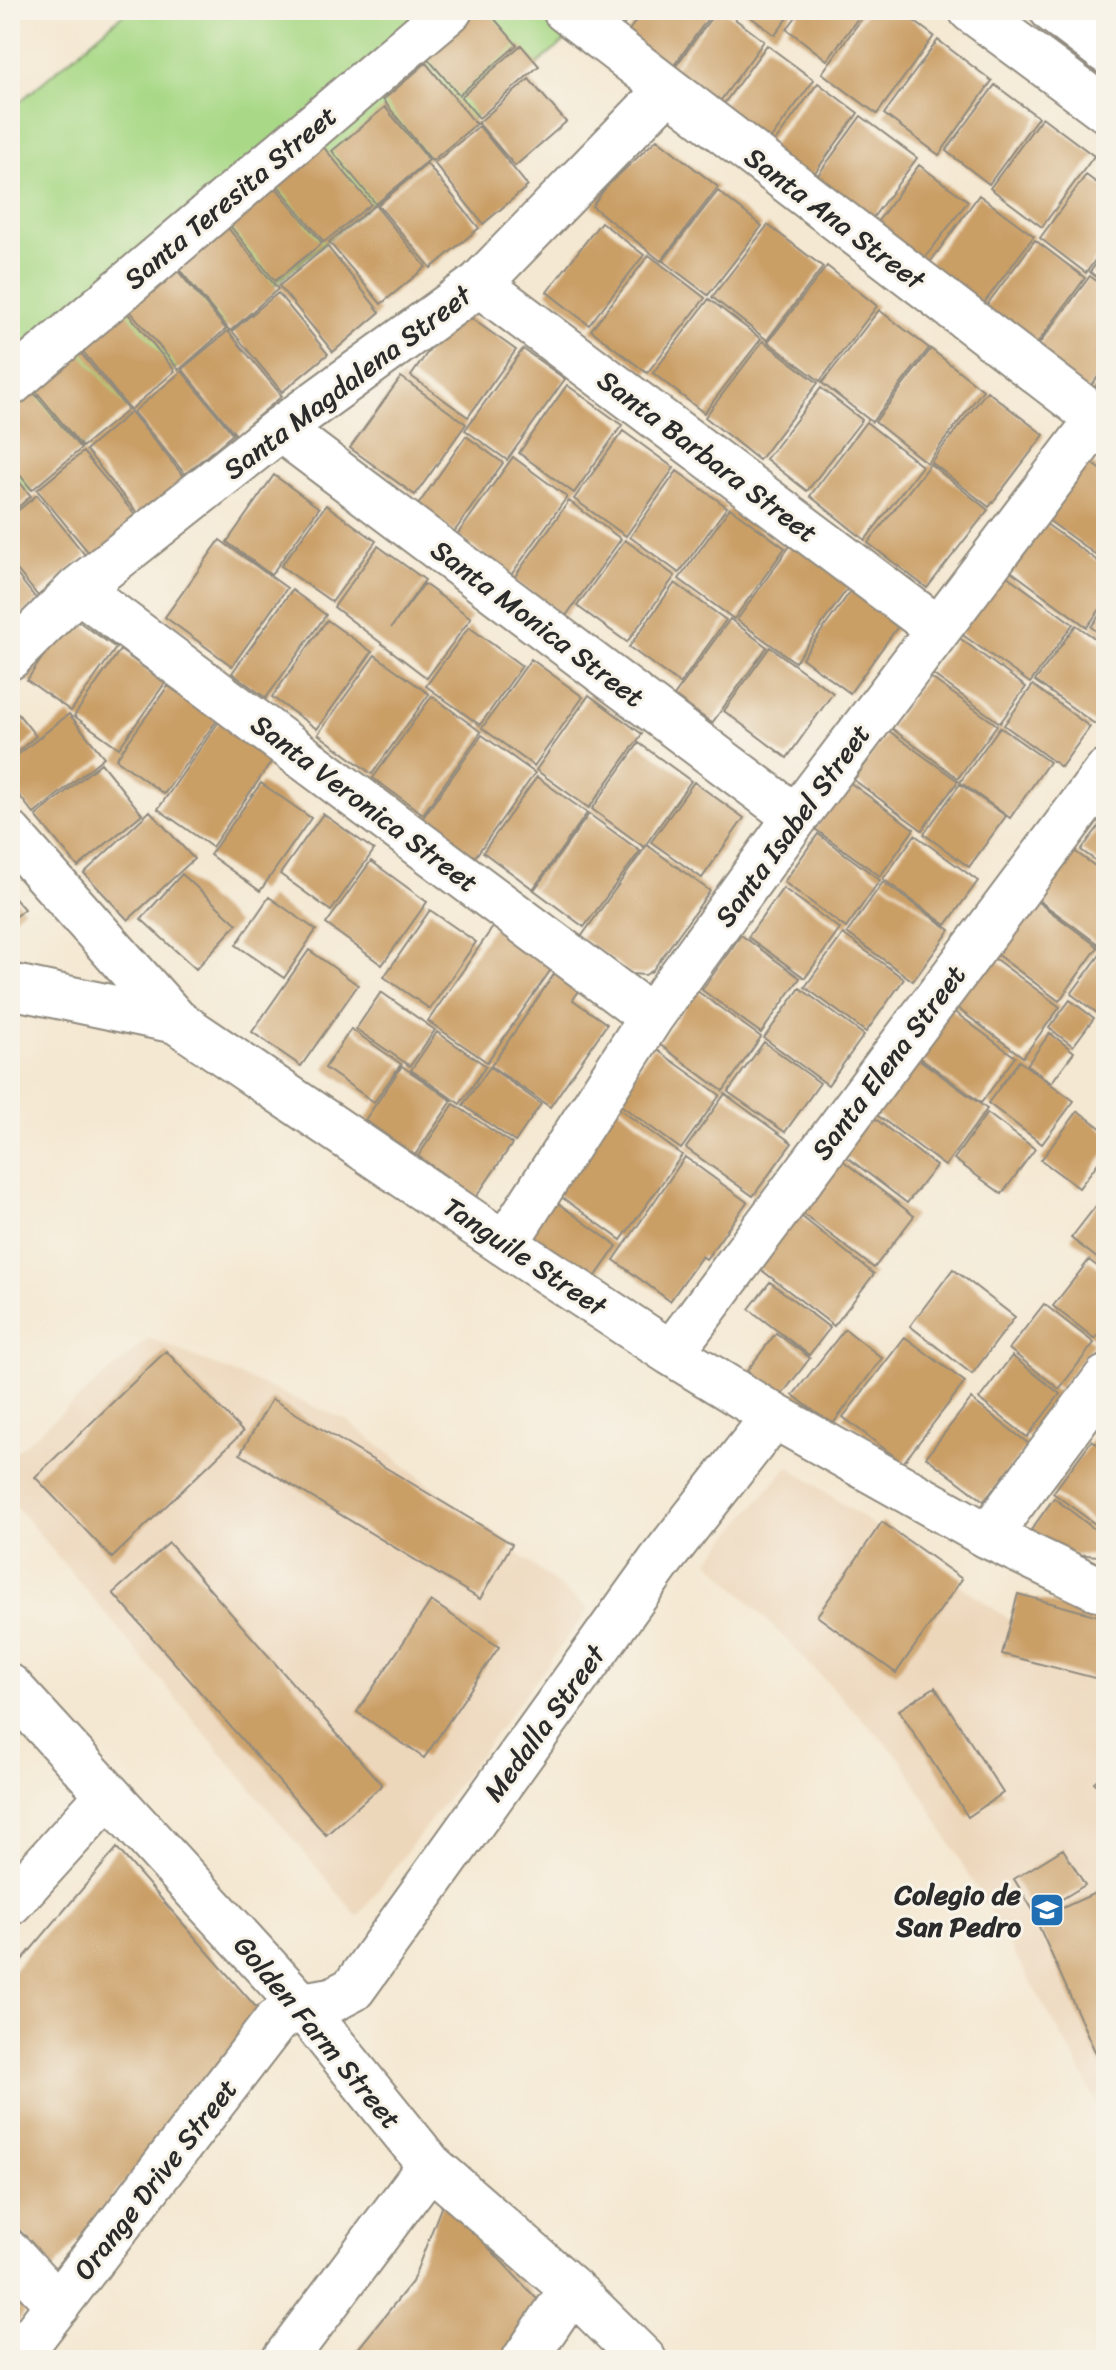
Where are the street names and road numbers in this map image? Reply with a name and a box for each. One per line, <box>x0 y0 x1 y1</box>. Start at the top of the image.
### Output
street label: Santa Teresita Street <box>112 93 349 302</box>
street label: Santa Ana Street <box>733 134 937 304</box>
street label: Santa Magdalena Street <box>212 271 484 493</box>
street label: Santa Barbara Street <box>587 357 829 556</box>
street label: Santa Monica Street <box>420 526 655 721</box>
street label: Santa Veronica Street <box>240 701 490 906</box>
street label: Santa Isabel Street <box>701 713 883 938</box>
street label: Santa Elena Street <box>798 954 979 1171</box>
street label: Tanguile Street <box>433 1183 618 1331</box>
street label: Medalla Street <box>470 1633 620 1812</box>
street label: Golden Farm Street <box>221 1924 414 2141</box>
street label: Orange Drive Street <box>60 2067 250 2291</box>

